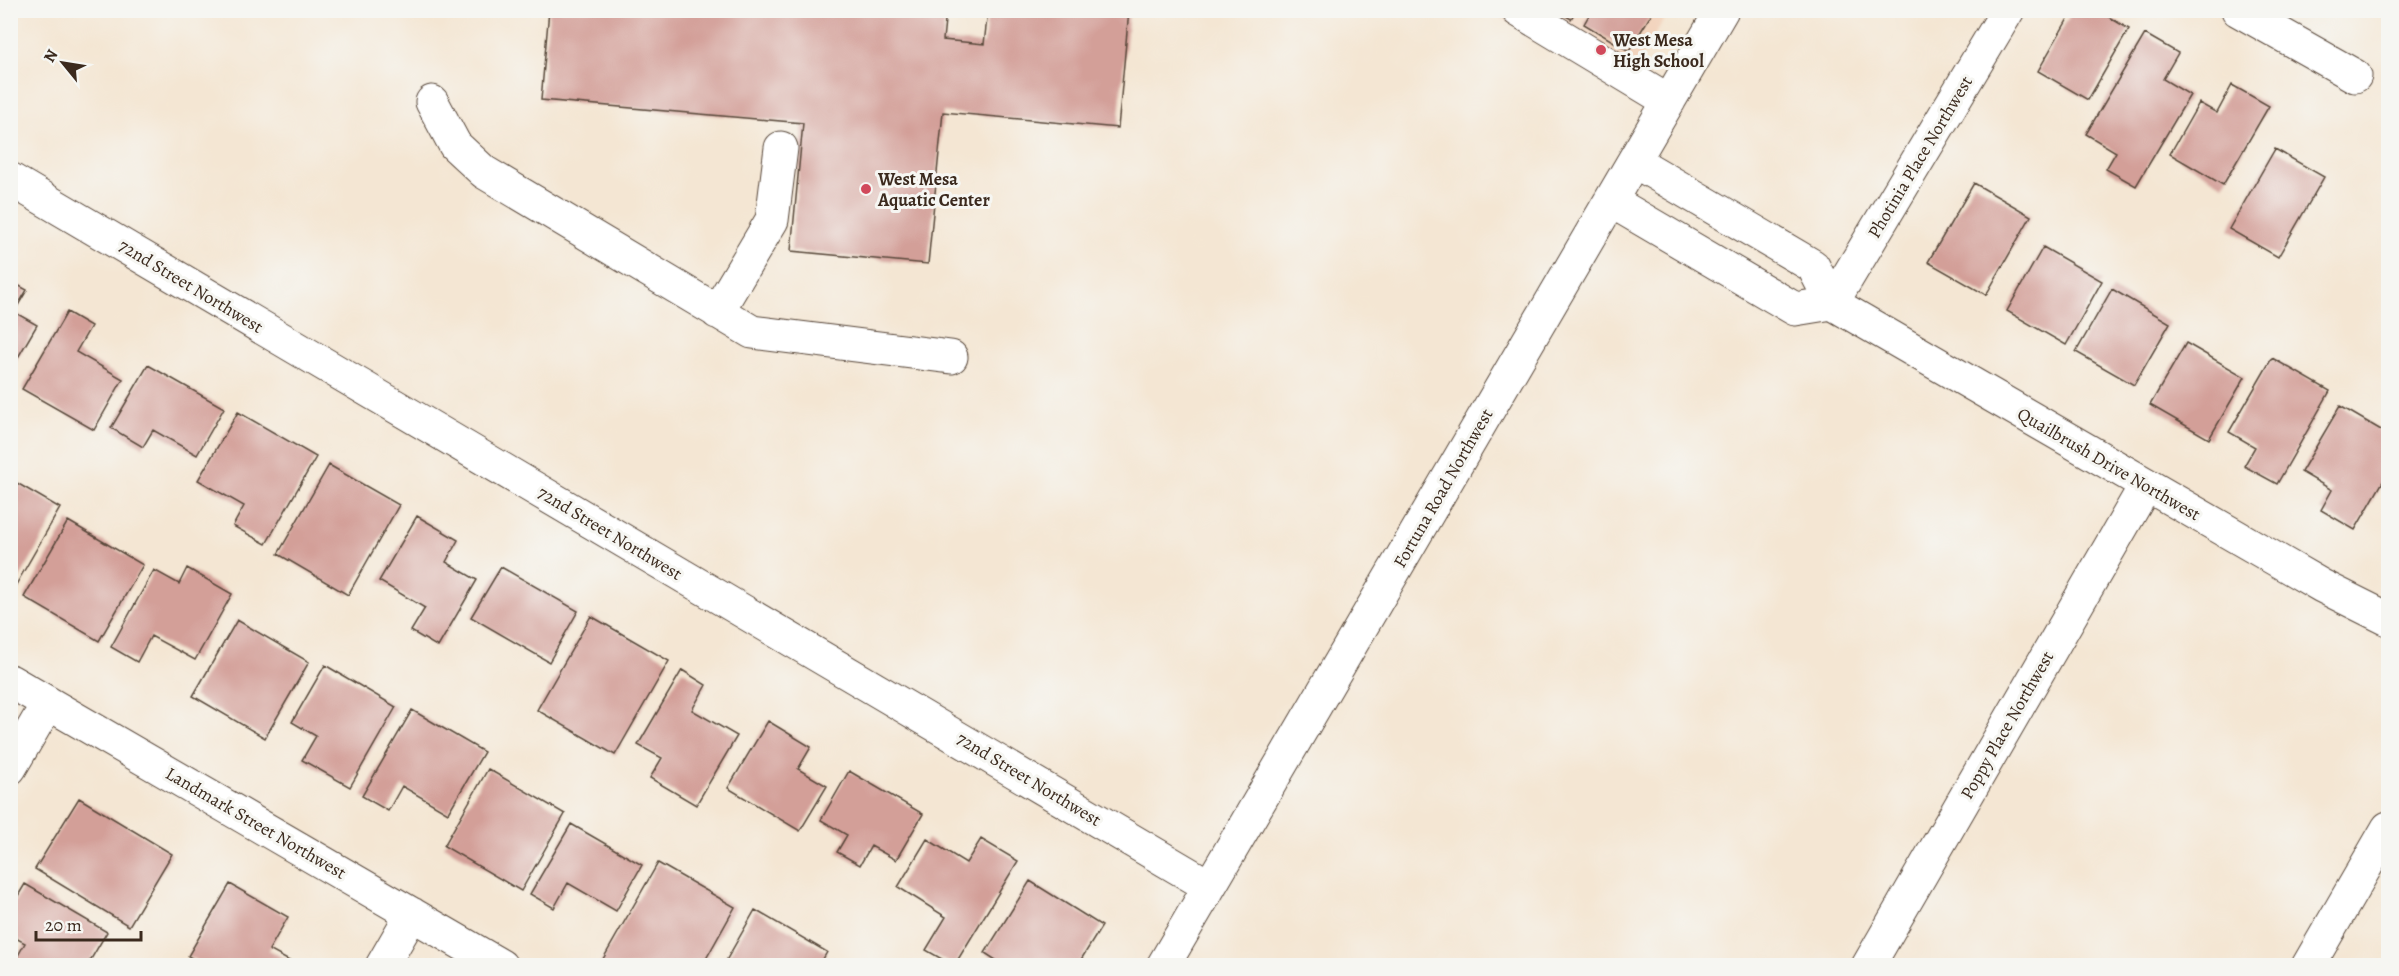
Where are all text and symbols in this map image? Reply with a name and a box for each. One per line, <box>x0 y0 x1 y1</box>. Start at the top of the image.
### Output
place label: West Mesa High School <box>1612 28 1704 73</box>
north arrow <box>33 33 93 93</box>
marker: West Mesa High School <box>1594 43 1608 57</box>
text: N <box>38 45 63 67</box>
street label: Photinia Place Northwest <box>1862 71 1978 243</box>
place label: West Mesa Aquatic Center <box>877 167 990 212</box>
marker: West Mesa Aquatic Center <box>859 182 873 196</box>
street label: 72nd Street Northwest <box>114 233 268 339</box>
street label: Quailbrush Drive Northwest <box>2013 402 2205 526</box>
street label: Fortuna Road Northwest <box>1388 404 1498 572</box>
street label: 72nd Street Northwest <box>533 480 687 586</box>
street label: Poppy Place Northwest <box>1955 646 2059 803</box>
street label: 72nd Street Northwest <box>952 726 1106 832</box>
street label: Landmark Street Northwest <box>161 761 351 885</box>
scale bar <box>36 904 141 942</box>
text: 20 m <box>45 913 82 937</box>

